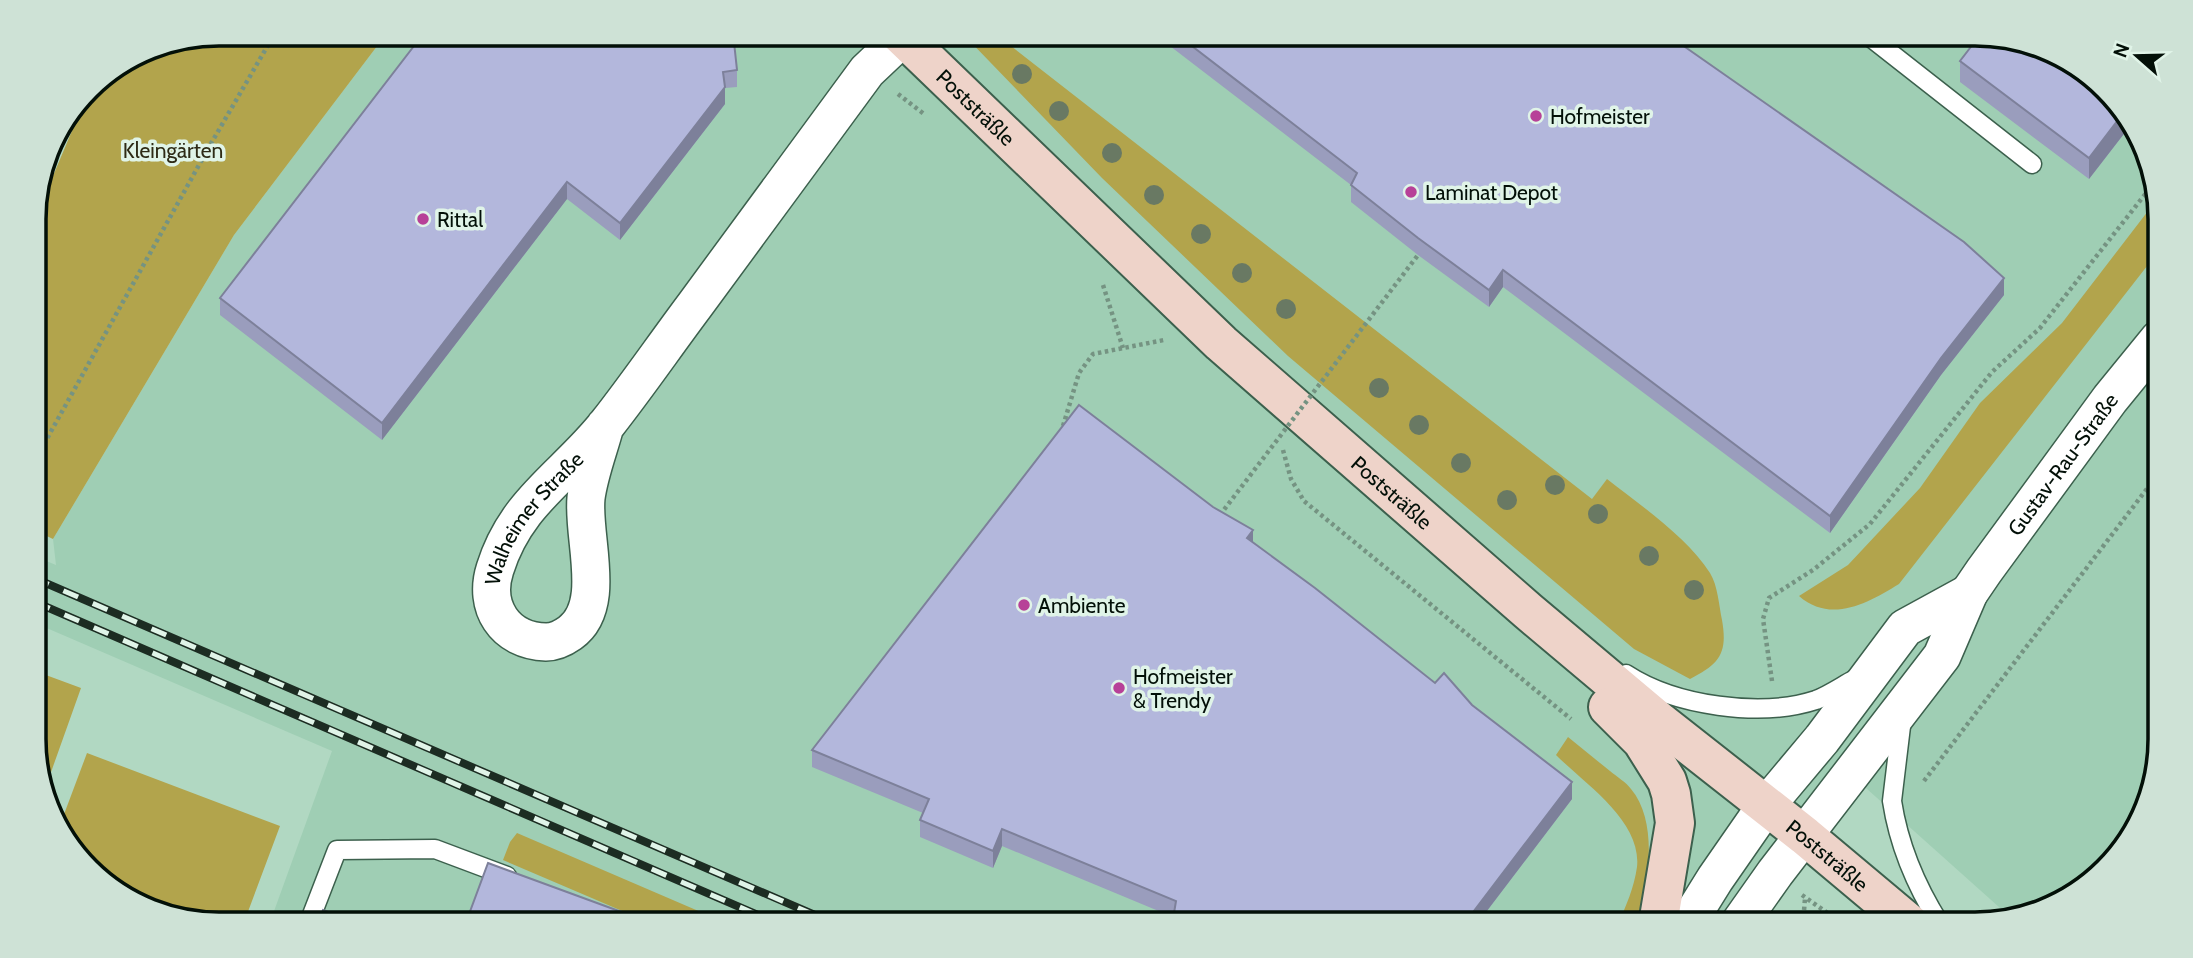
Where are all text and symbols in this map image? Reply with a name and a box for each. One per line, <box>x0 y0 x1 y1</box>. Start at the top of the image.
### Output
north arrow <box>2102 21 2172 91</box>
text: N <box>2108 40 2135 61</box>
street label: Poststräßle <box>932 64 1021 151</box>
place label: Hofmeister <box>1550 104 1650 129</box>
marker: Hofmeister <box>1528 108 1544 124</box>
park label: Kleingärten <box>123 138 223 163</box>
place label: Laminat Depot <box>1425 180 1558 205</box>
marker: Laminat Depot <box>1403 184 1419 200</box>
place label: Rittal <box>437 207 483 232</box>
marker: Rittal <box>415 211 431 227</box>
street label: Gustav-Rau-Straße <box>2002 388 2123 540</box>
street label: Walheimer Straße <box>479 446 588 587</box>
street label: Poststräßle <box>1346 450 1438 534</box>
place label: Ambiente <box>1038 593 1126 618</box>
marker: Ambiente <box>1016 597 1032 613</box>
place label: Hofmeister & Trendy <box>1133 664 1233 713</box>
marker: Hofmeister & Trendy <box>1111 680 1127 696</box>
street label: Poststräßle <box>1782 814 1874 897</box>

